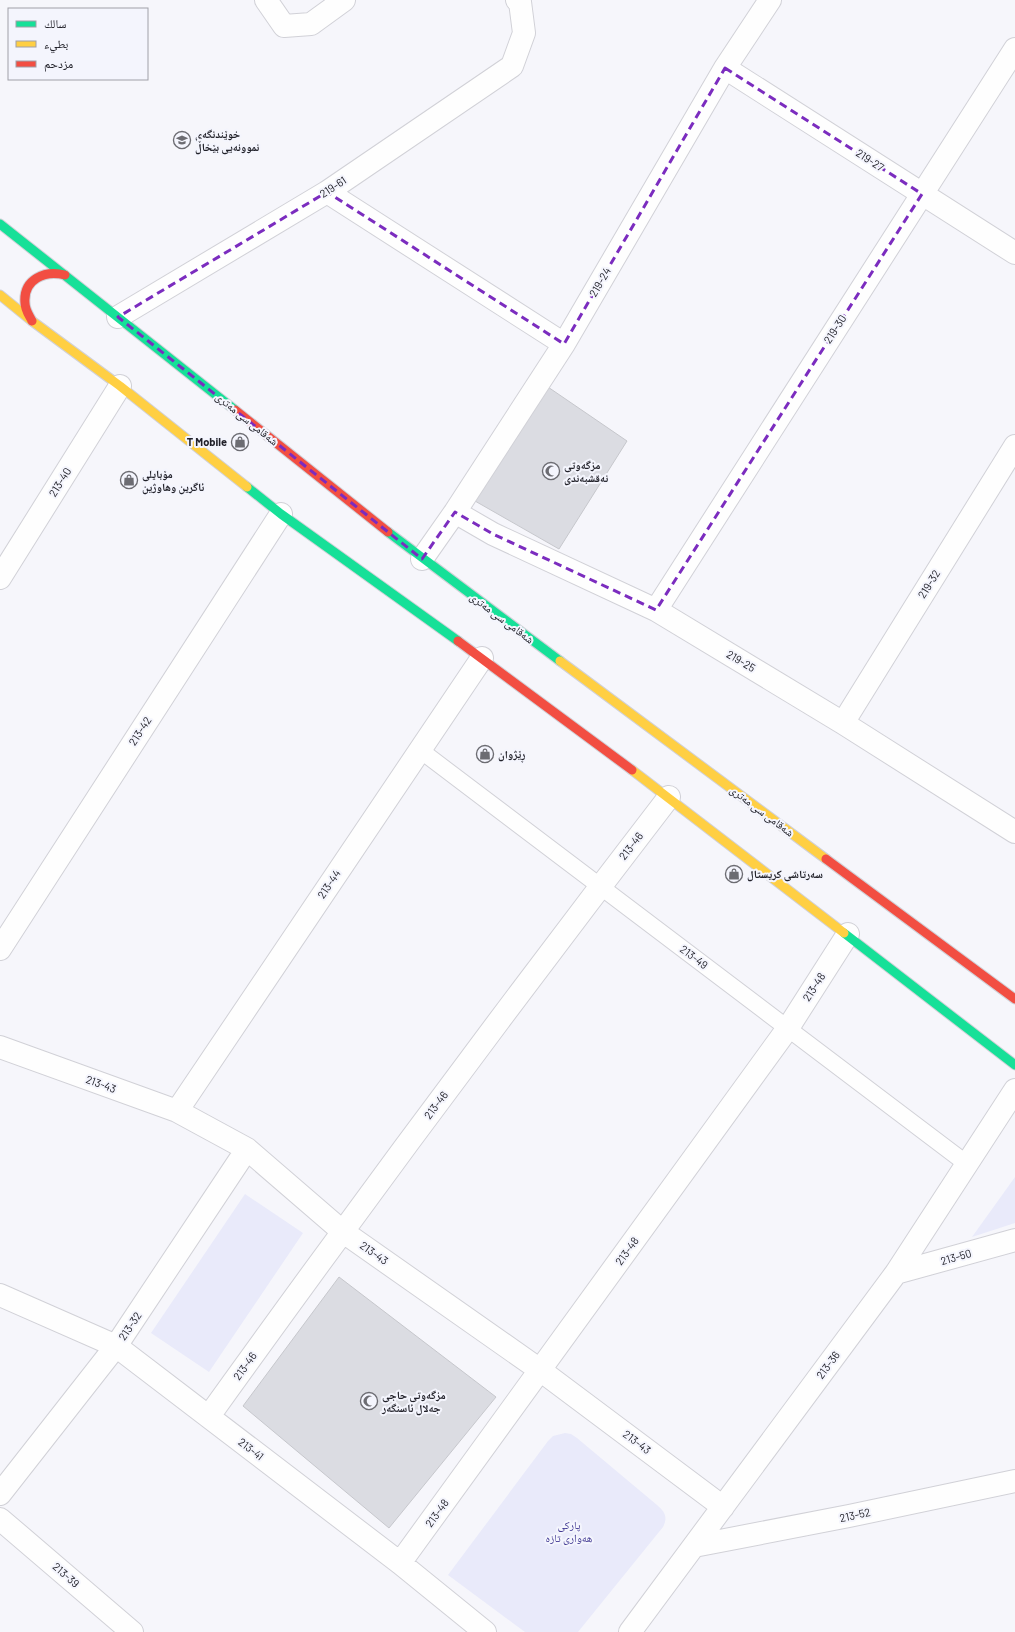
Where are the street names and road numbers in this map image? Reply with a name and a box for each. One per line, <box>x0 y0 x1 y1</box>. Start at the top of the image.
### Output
street label: 219-27 <box>854 146 887 173</box>
street label: 219-61 <box>317 173 348 200</box>
street label: 219-24 <box>586 265 613 299</box>
street label: 219-30 <box>821 312 849 345</box>
street label: شەقامی سی مەتری <box>213 390 281 448</box>
street label: 213-40 <box>46 465 74 499</box>
street label: 219-32 <box>915 567 942 600</box>
street label: شەقامی سی مەتری <box>467 589 537 647</box>
street label: 219-25 <box>725 647 758 674</box>
street label: 213-42 <box>126 714 154 748</box>
street label: شەقامی سی مەتری <box>727 782 797 840</box>
street label: 213-46 <box>616 829 646 862</box>
street label: 213-44 <box>314 867 343 901</box>
street label: 213-49 <box>678 942 711 971</box>
street label: 213-48 <box>800 970 828 1003</box>
street label: 213-43 <box>84 1072 118 1095</box>
street label: 213-46 <box>421 1088 450 1121</box>
street label: 213-48 <box>612 1234 641 1267</box>
street label: 213-43 <box>358 1238 391 1267</box>
street label: 213-50 <box>939 1246 973 1267</box>
street label: 213-32 <box>115 1309 144 1342</box>
street label: 213-36 <box>813 1348 842 1381</box>
street label: 213-46 <box>230 1349 259 1382</box>
street label: 213-43 <box>621 1427 654 1456</box>
street label: 213-41 <box>236 1435 267 1463</box>
street label: 213-48 <box>422 1496 451 1529</box>
street label: 213-52 <box>838 1505 872 1524</box>
street label: 213-39 <box>50 1560 82 1590</box>

